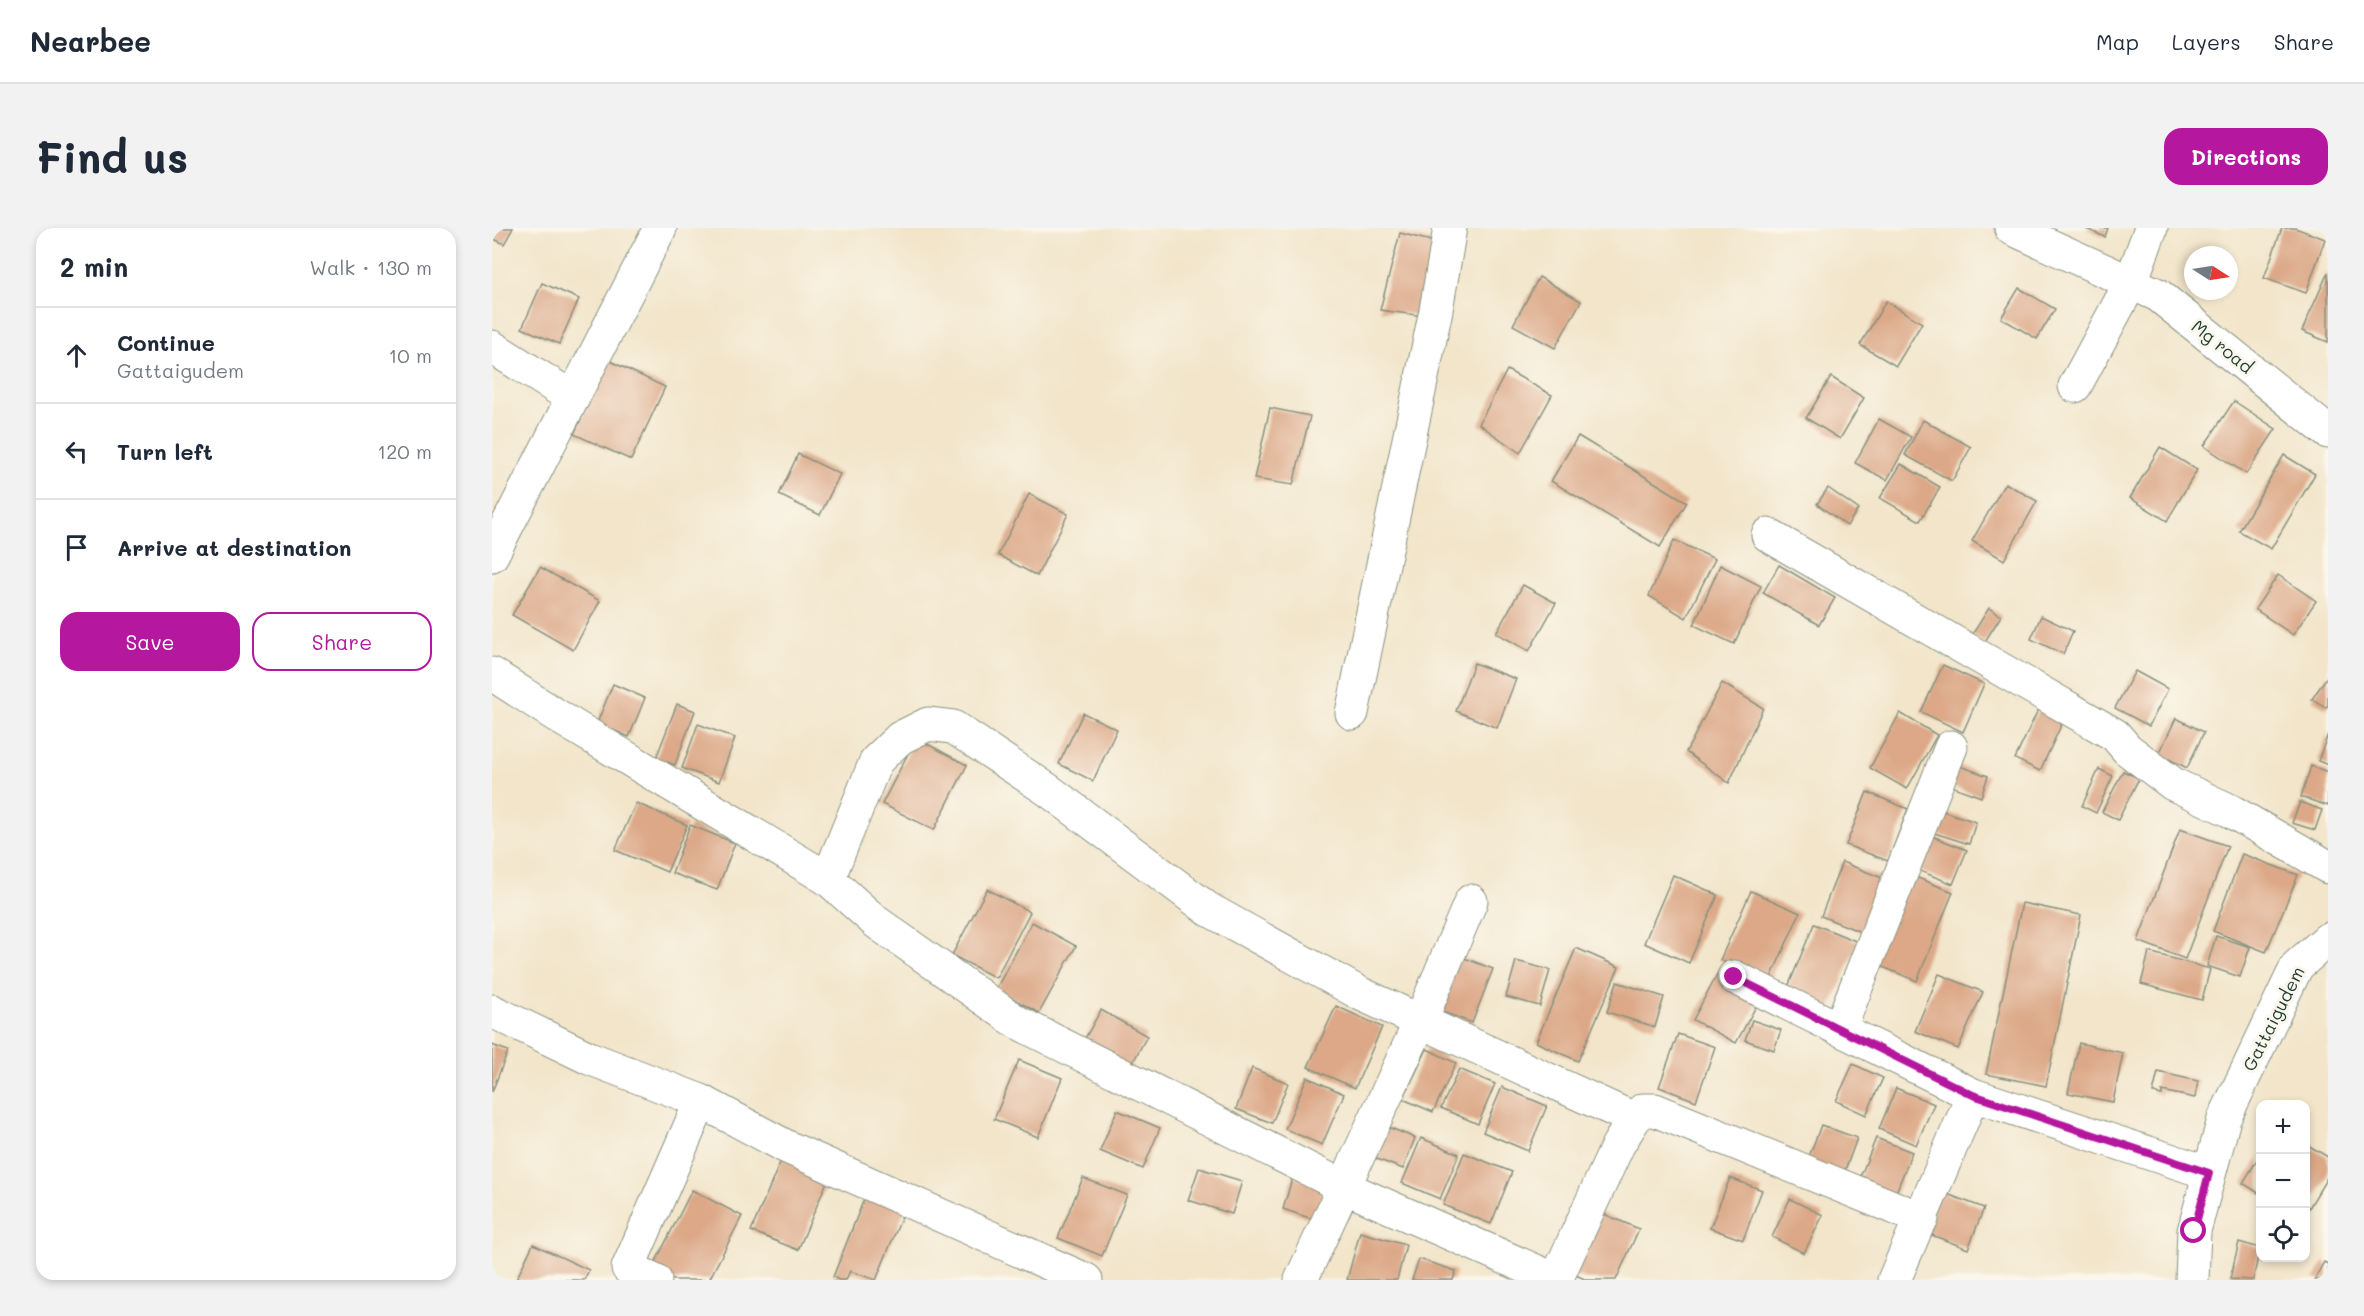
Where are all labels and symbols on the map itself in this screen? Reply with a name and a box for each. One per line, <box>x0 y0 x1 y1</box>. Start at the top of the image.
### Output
north arrow <box>2184 246 2238 300</box>
street label: Mg road <box>2187 314 2259 378</box>
street label: Gattaigudem <box>2236 962 2310 1075</box>
route end <box>1720 963 1746 989</box>
route start <box>2180 1217 2206 1243</box>

